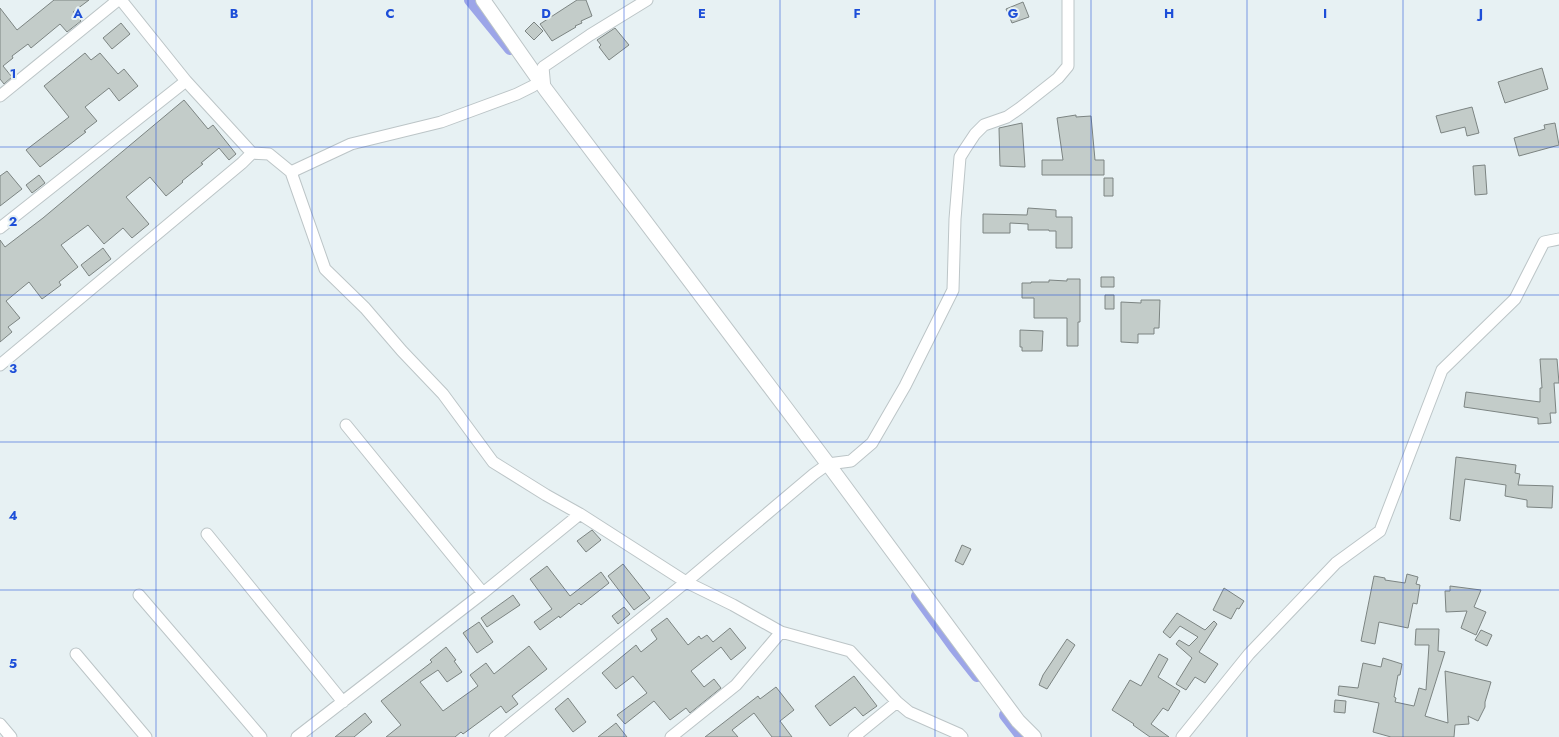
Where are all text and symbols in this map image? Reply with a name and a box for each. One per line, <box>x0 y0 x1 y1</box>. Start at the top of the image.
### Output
text: A <box>72 4 83 23</box>
text: B <box>230 4 239 23</box>
text: C <box>385 4 395 23</box>
text: D <box>541 4 551 23</box>
text: E <box>698 4 706 23</box>
text: F <box>853 4 861 23</box>
text: G <box>1008 4 1019 23</box>
text: H <box>1164 4 1174 23</box>
text: I <box>1323 4 1327 23</box>
text: J <box>1476 4 1483 23</box>
text: 1 <box>10 64 16 83</box>
text: 2 <box>9 212 17 231</box>
text: 3 <box>9 359 17 378</box>
text: 4 <box>8 506 18 525</box>
text: 5 <box>9 654 17 673</box>

